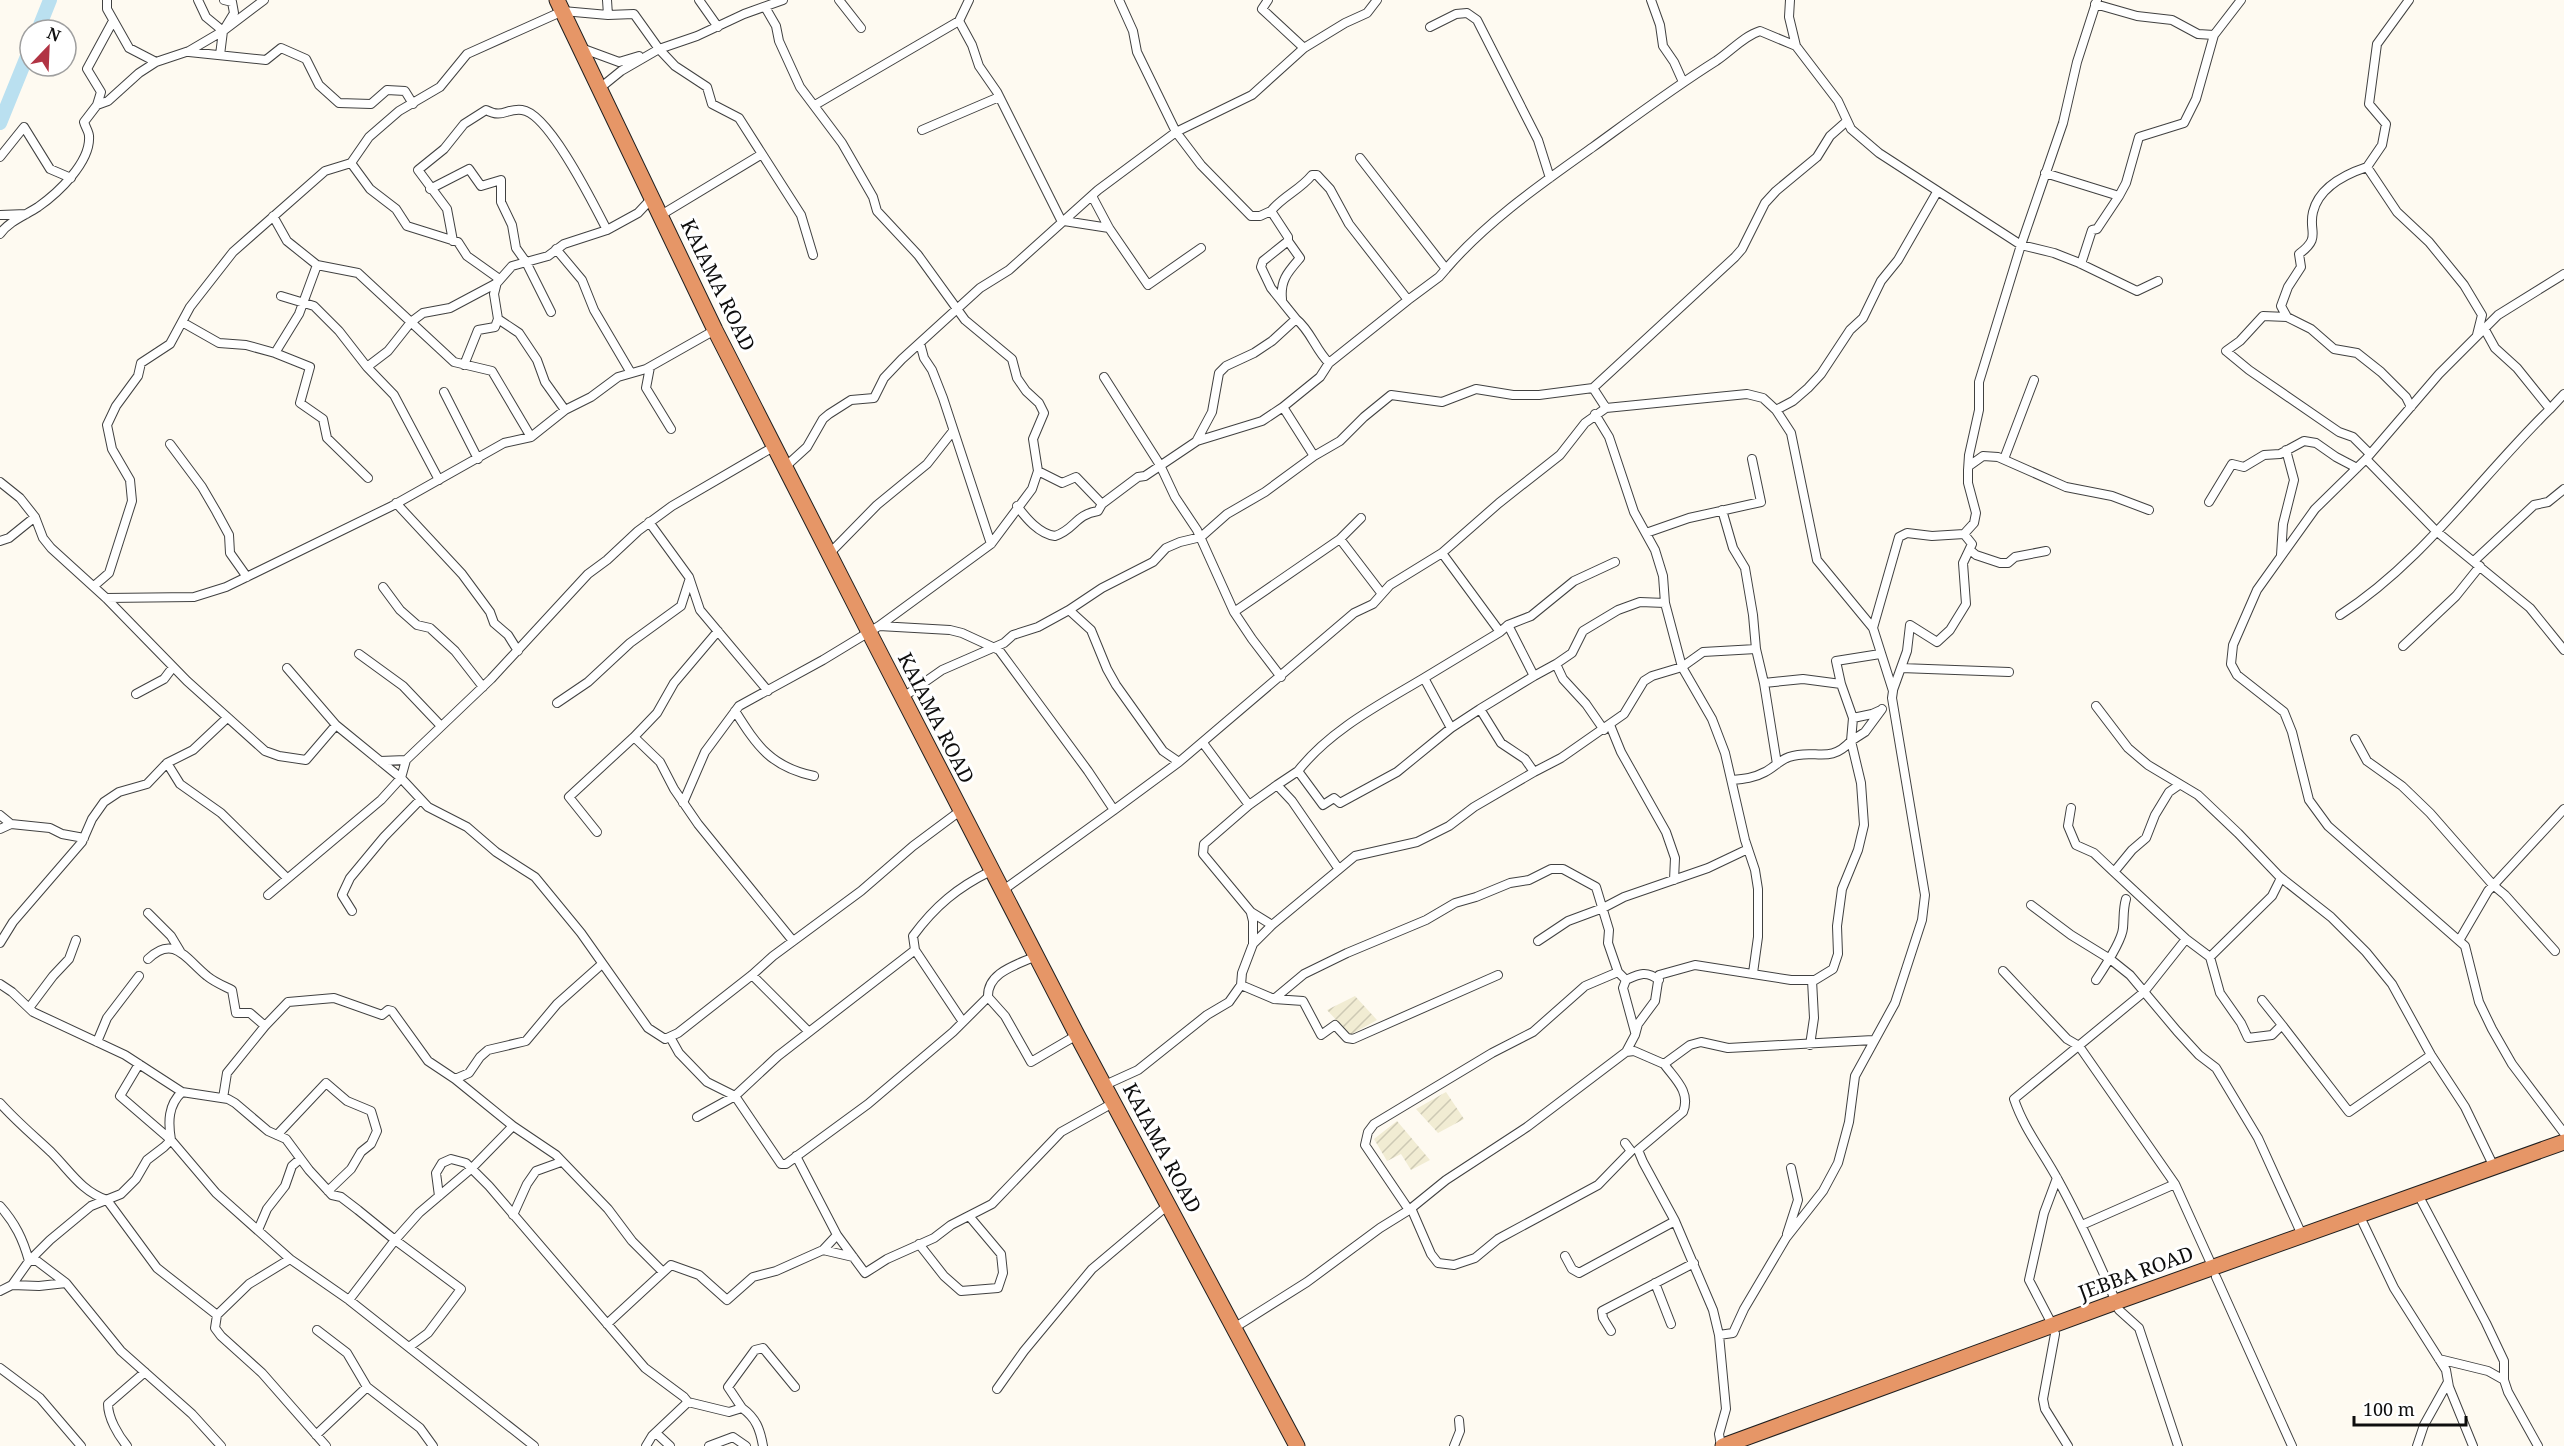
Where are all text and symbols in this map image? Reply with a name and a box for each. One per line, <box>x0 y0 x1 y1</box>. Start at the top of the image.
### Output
north arrow <box>18 18 78 78</box>
text: N <box>44 22 64 47</box>
street label: KAIAMA ROAD <box>675 214 762 355</box>
street label: KAIAMA ROAD <box>892 648 981 788</box>
street label: KAIAMA ROAD <box>1117 1078 1208 1217</box>
street label: JEBBA ROAD <box>2074 1239 2197 1306</box>
scale bar <box>2354 1389 2466 1427</box>
text: 100 m <box>2363 1397 2415 1421</box>

